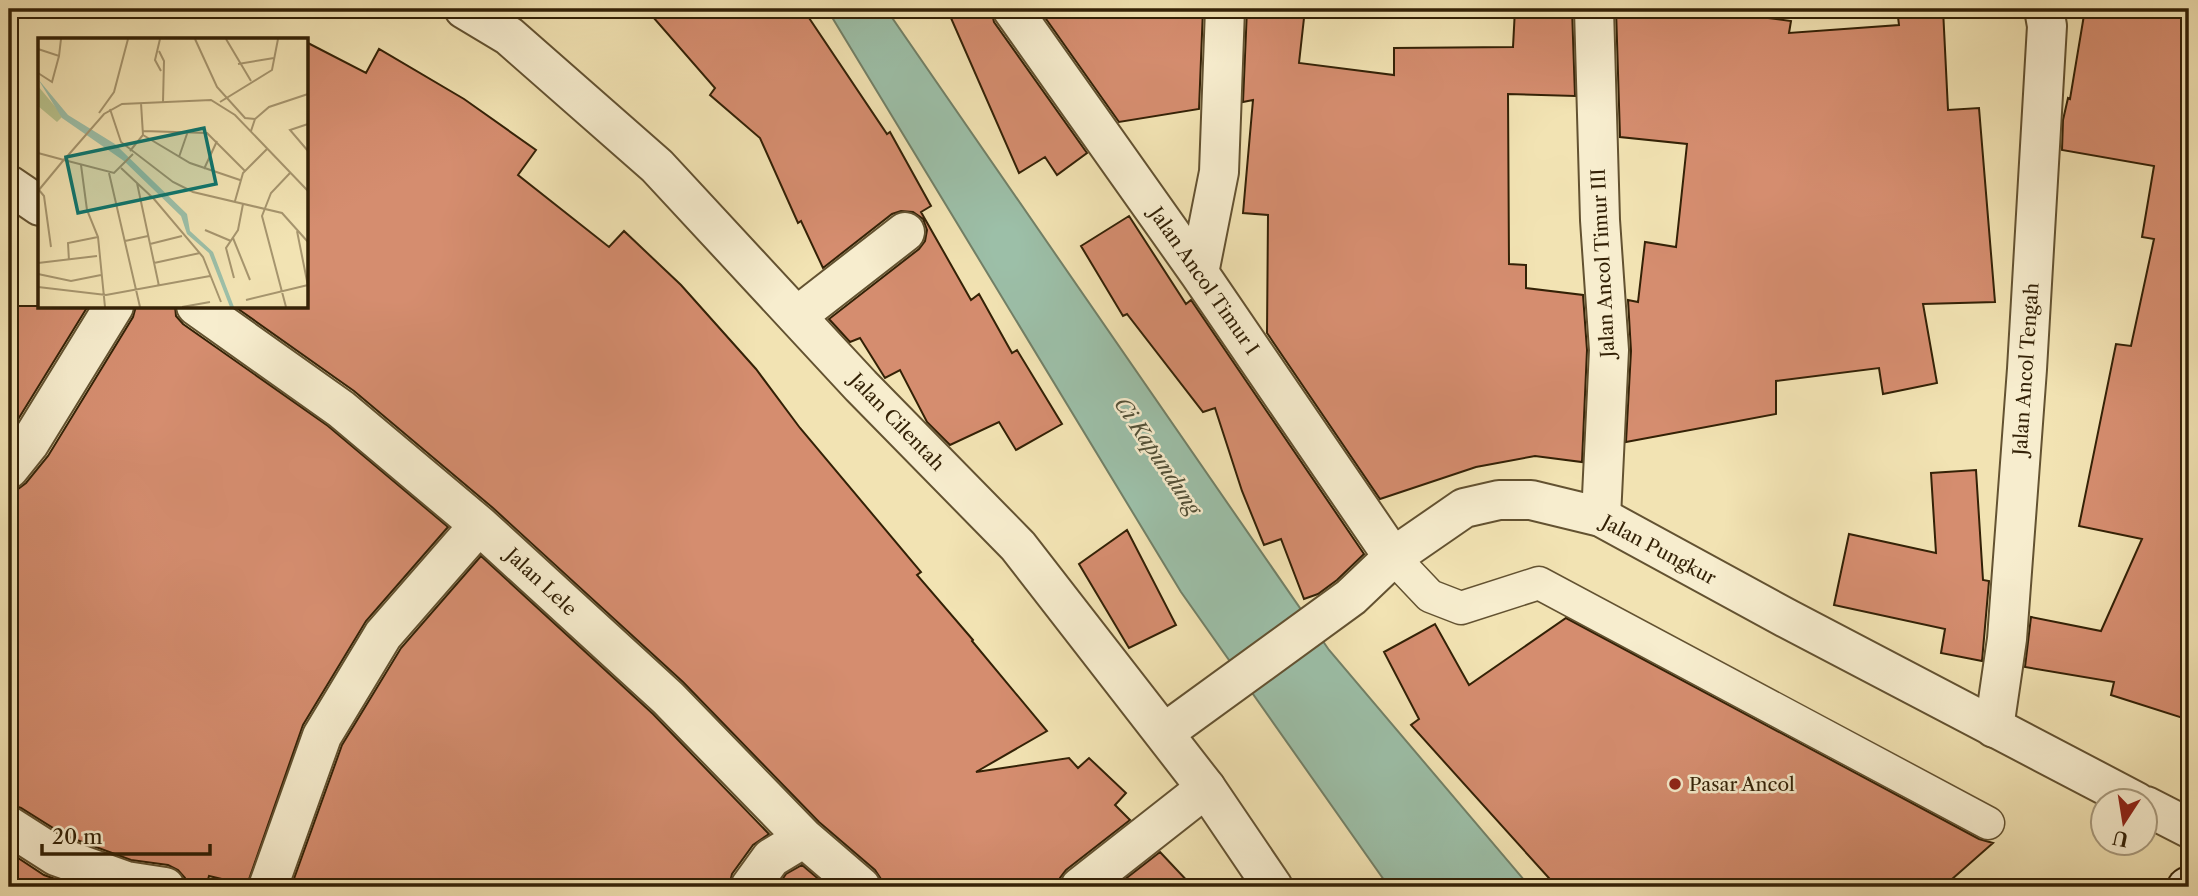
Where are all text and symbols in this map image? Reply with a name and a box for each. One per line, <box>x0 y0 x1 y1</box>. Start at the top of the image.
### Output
inset map <box>38 38 308 308</box>
street label: Jalan Ancol Timur III <box>1587 168 1620 361</box>
street label: Jalan Ancol Timur I <box>1143 200 1264 359</box>
street label: Jalan Ancol Tengah <box>2008 282 2044 459</box>
street label: Jalan Cilentah <box>843 366 949 476</box>
water label: Ci Kapundung <box>1109 392 1208 522</box>
street label: Jalan Pungkur <box>1595 509 1720 590</box>
street label: Jalan Lele <box>499 541 581 621</box>
place label: Pasar Ancol <box>1689 773 1795 796</box>
marker: Pasar Ancol <box>1667 776 1683 792</box>
north arrow <box>2090 788 2160 858</box>
scale bar <box>42 812 210 856</box>
text: 20 m <box>52 824 103 849</box>
text: U <box>2110 825 2131 851</box>

